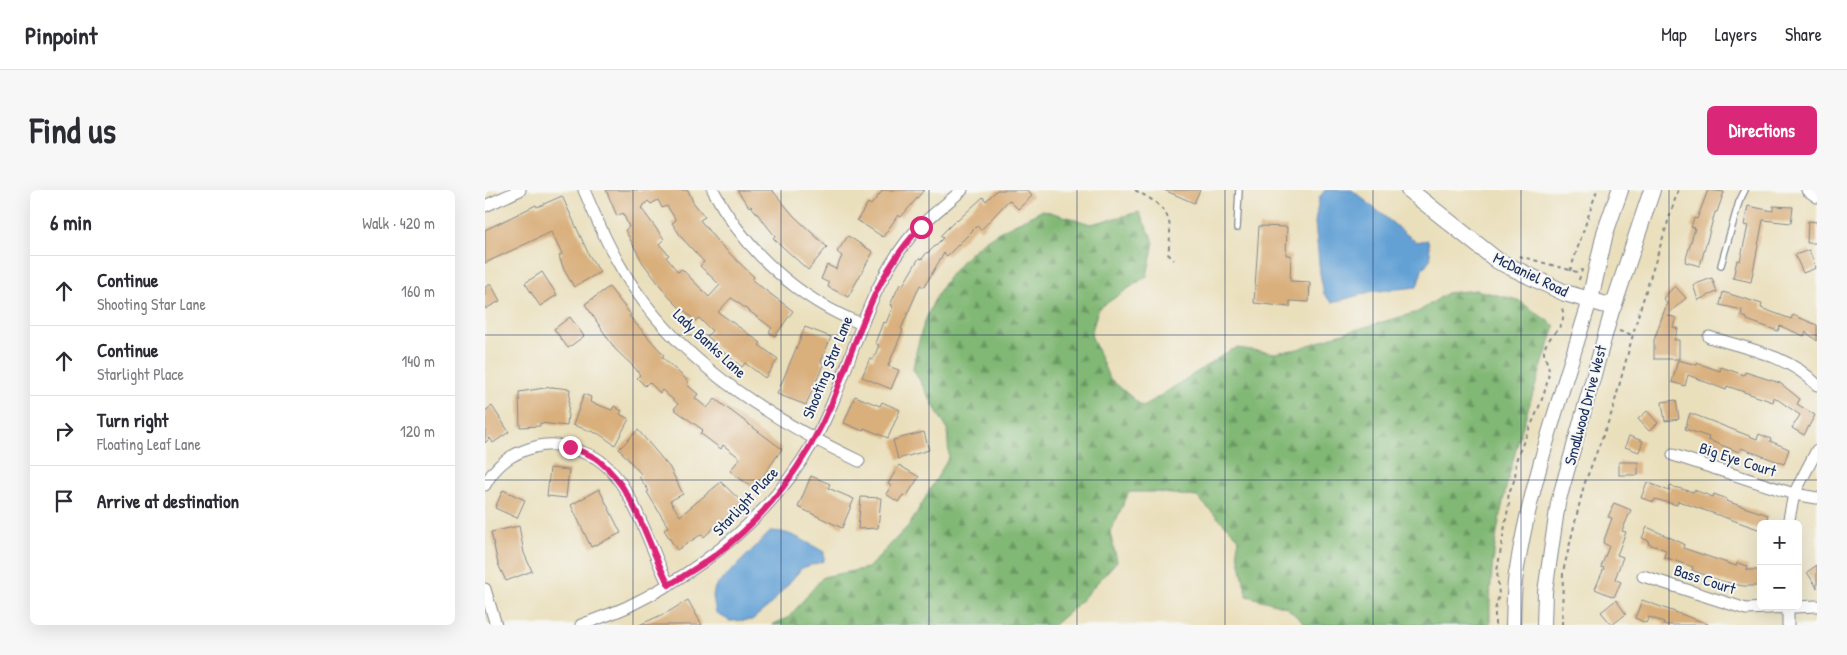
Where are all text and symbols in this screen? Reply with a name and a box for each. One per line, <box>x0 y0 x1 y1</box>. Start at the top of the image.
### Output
text: Pinpoint <box>25 19 97 51</box>
text: Map <box>1661 22 1687 47</box>
text: Layers <box>1715 22 1757 47</box>
text: Share <box>1785 22 1822 47</box>
button: Directions <box>1707 106 1817 155</box>
text: Find us <box>30 107 116 154</box>
text: 6 min <box>50 208 92 237</box>
text: Walk · 420 m <box>362 212 435 234</box>
route start <box>910 216 933 239</box>
street label: McDaniel Road <box>1490 246 1572 302</box>
text: Continue <box>97 267 158 293</box>
icon: ahead <box>50 277 78 305</box>
text: 160 m <box>401 280 435 302</box>
text: Shooting Star Lane <box>97 293 206 315</box>
street label: Lady Banks Lane <box>669 303 752 383</box>
street label: Shooting Star Lane <box>796 312 858 422</box>
text: Continue <box>97 337 158 363</box>
street label: Smallwood Drive West <box>1558 342 1612 467</box>
icon: ahead <box>50 347 78 375</box>
text: 140 m <box>401 350 435 372</box>
text: Starlight Place <box>97 363 184 385</box>
text: Turn right <box>97 407 168 433</box>
icon: right <box>50 417 78 445</box>
text: 120 m <box>400 420 435 442</box>
text: Floating Leaf Lane <box>97 433 201 455</box>
route end <box>559 436 582 459</box>
street label: Big Eye Court <box>1697 436 1780 482</box>
street label: Starlight Place <box>707 461 783 540</box>
icon: arrive <box>50 487 78 515</box>
text: Arrive at destination <box>97 488 239 514</box>
map controls <box>1757 520 1802 610</box>
button: + <box>1757 520 1802 565</box>
street label: Bass Court <box>1671 559 1739 599</box>
button: − <box>1757 565 1802 610</box>

